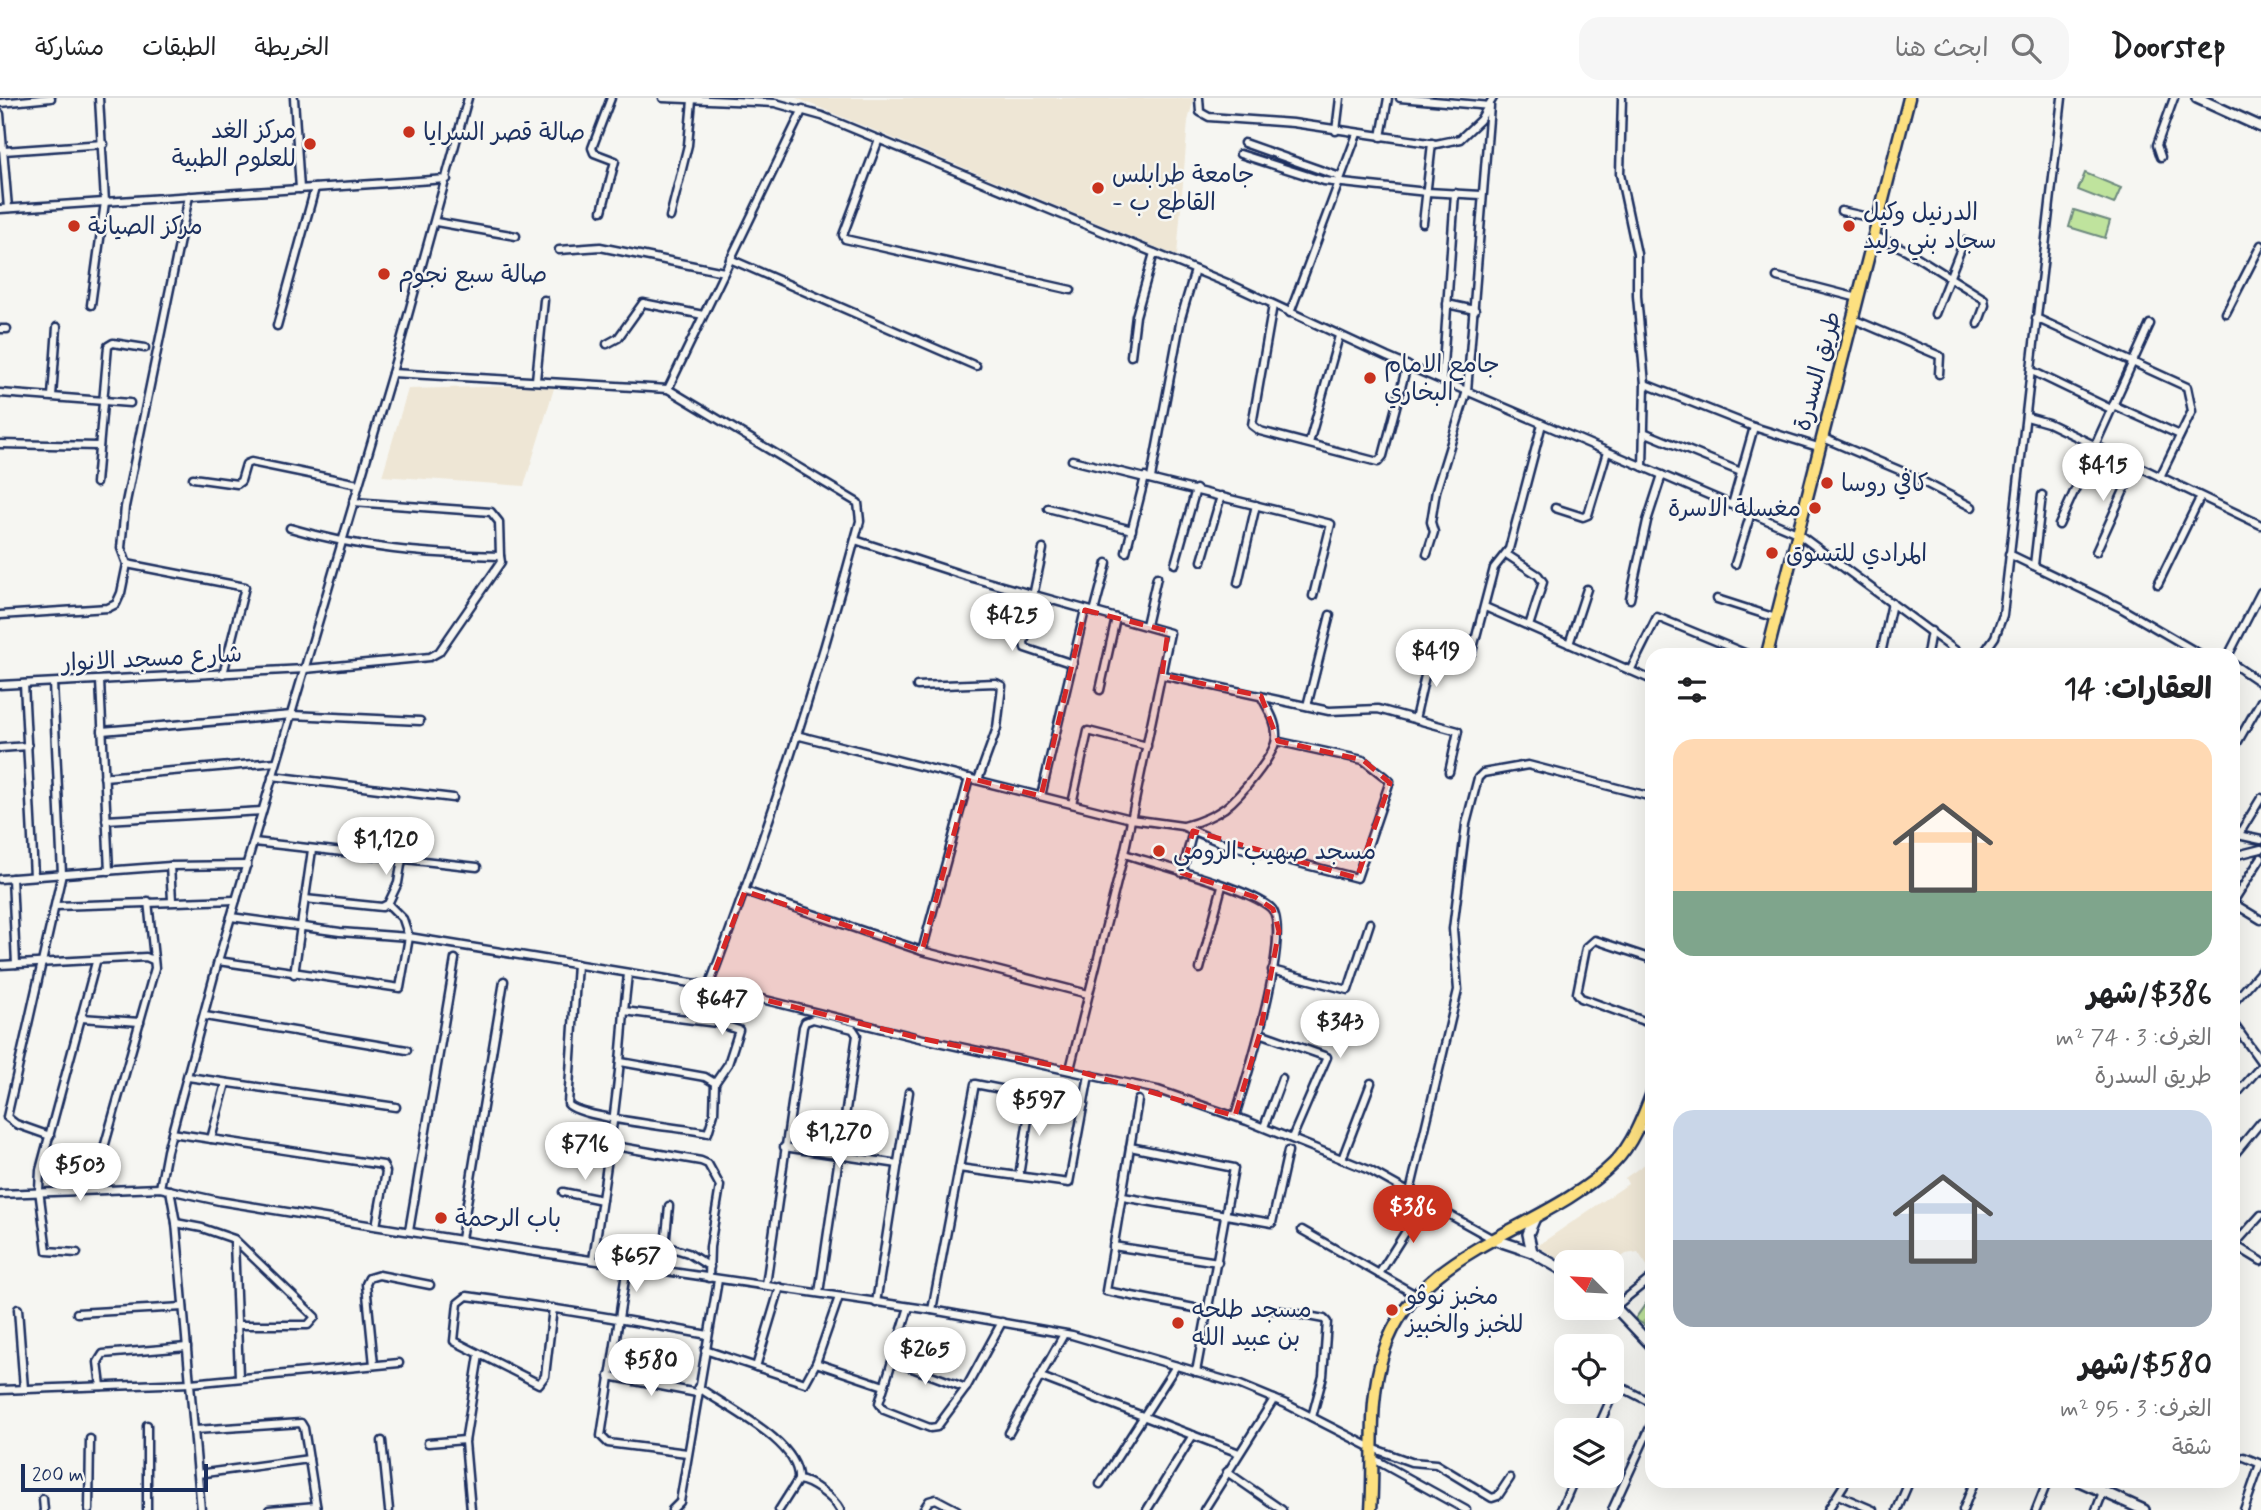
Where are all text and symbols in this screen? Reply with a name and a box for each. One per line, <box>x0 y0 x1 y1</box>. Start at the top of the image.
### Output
search box <box>1579 17 2069 80</box>
text: Doorstep <box>2111 26 2226 70</box>
icon: search <box>2007 29 2045 67</box>
text: ابحث هنا <box>1895 32 1989 66</box>
text: مشاركة <box>35 33 104 64</box>
text: الطبقات <box>142 33 217 64</box>
text: الخريطة <box>255 33 329 64</box>
place label: مركز الغد للعلوم الطبية <box>172 116 296 176</box>
place label: صالة قصر السرايا <box>423 118 585 149</box>
marker: صالة قصر السرايا <box>401 124 417 140</box>
marker: مركز الغد للعلوم الطبية <box>302 136 318 152</box>
place label: جامعة طرابلس - القاطع ب <box>1112 160 1255 219</box>
marker: جامعة طرابلس - القاطع ب <box>1090 180 1106 196</box>
place label: الدرنيل وكيل سجاد بني وليد <box>1863 198 1997 261</box>
place label: مركز الصيانة <box>88 212 203 243</box>
marker: مركز الصيانة <box>66 218 82 234</box>
marker: الدرنيل وكيل سجاد بني وليد <box>1841 218 1857 234</box>
place label: صالة سبع نجوم <box>398 260 547 292</box>
marker: صالة سبع نجوم <box>376 266 392 282</box>
street label: طريق السدرة <box>1788 308 1849 435</box>
place label: جامع الامام البخاري <box>1384 350 1500 409</box>
marker: جامع الامام البخاري <box>1362 370 1378 386</box>
pin: $415 <box>2062 444 2144 503</box>
text: $415 <box>2078 451 2128 481</box>
place label: كافي روسا <box>1841 468 1929 500</box>
marker: كافي روسا <box>1819 475 1835 491</box>
place label: مغسلة الاسرة <box>1668 494 1801 525</box>
marker: مغسلة الاسرة <box>1807 500 1823 516</box>
place label: المرادي للتسوق <box>1786 539 1927 570</box>
marker: المرادي للتسوق <box>1764 545 1780 561</box>
pin: $425 <box>971 594 1053 653</box>
text: $425 <box>986 601 1038 631</box>
pin: $419 <box>1395 630 1477 689</box>
text: $419 <box>1412 637 1460 667</box>
street label: شارع مسجد الانوار <box>59 639 243 680</box>
text: العقارات: 14 <box>2064 670 2212 709</box>
icon: filters <box>1673 671 1711 709</box>
icon: home <box>1880 785 2006 911</box>
pin: $1,120 <box>329 818 443 877</box>
text: $1,120 <box>353 825 419 855</box>
place label: مسجد صهيب الرومي <box>1173 837 1376 872</box>
marker: مسجد صهيب الرومي <box>1151 843 1167 859</box>
text: $386/شهر <box>2087 975 2212 1014</box>
pin: $647 <box>681 978 763 1037</box>
text: $647 <box>696 985 748 1015</box>
pin: $343 <box>1299 1000 1381 1060</box>
text: $343 <box>1316 1008 1364 1038</box>
text: الغرف: 3 · 74 m² <box>2056 1024 2212 1054</box>
text: طريق السدرة <box>2094 1062 2212 1092</box>
pin: $597 <box>998 1079 1080 1138</box>
text: $597 <box>1012 1086 1066 1116</box>
pin: $1,270 <box>782 1110 896 1170</box>
text: $1,270 <box>806 1118 872 1148</box>
pin: $716 <box>544 1122 626 1182</box>
text: $716 <box>561 1130 609 1160</box>
pin: $503 <box>39 1144 121 1203</box>
text: $503 <box>55 1151 105 1181</box>
icon: home <box>1880 1156 2006 1282</box>
pin: $386 <box>1372 1186 1454 1245</box>
text: $386 <box>1389 1193 1437 1223</box>
place label: باب الرحمة <box>455 1204 561 1235</box>
marker: باب الرحمة <box>433 1210 449 1226</box>
pin: $657 <box>595 1234 677 1294</box>
text: $657 <box>611 1242 661 1272</box>
north arrow <box>1554 1250 1624 1320</box>
map controls <box>1554 1250 1624 1488</box>
place label: مخبز نوڤو للخبز والخبيز <box>1404 1282 1523 1341</box>
place label: مسجد طلحه بن عبيد الله <box>1192 1295 1312 1354</box>
marker: مخبز نوڤو للخبز والخبيز <box>1384 1302 1400 1318</box>
marker: مسجد طلحه بن عبيد الله <box>1170 1315 1186 1331</box>
pin: $265 <box>884 1328 966 1387</box>
button: locate <box>1554 1334 1624 1404</box>
text: $265 <box>900 1335 950 1365</box>
pin: $580 <box>610 1338 692 1398</box>
text: $580 <box>624 1346 678 1376</box>
text: $580/شهر <box>2079 1346 2212 1385</box>
text: الغرف: 3 · 95 m² <box>2060 1395 2212 1425</box>
button: layers <box>1554 1418 1624 1488</box>
text: شقة <box>2172 1433 2212 1463</box>
scale bar <box>21 1461 208 1493</box>
text: 200 m <box>32 1463 84 1488</box>

